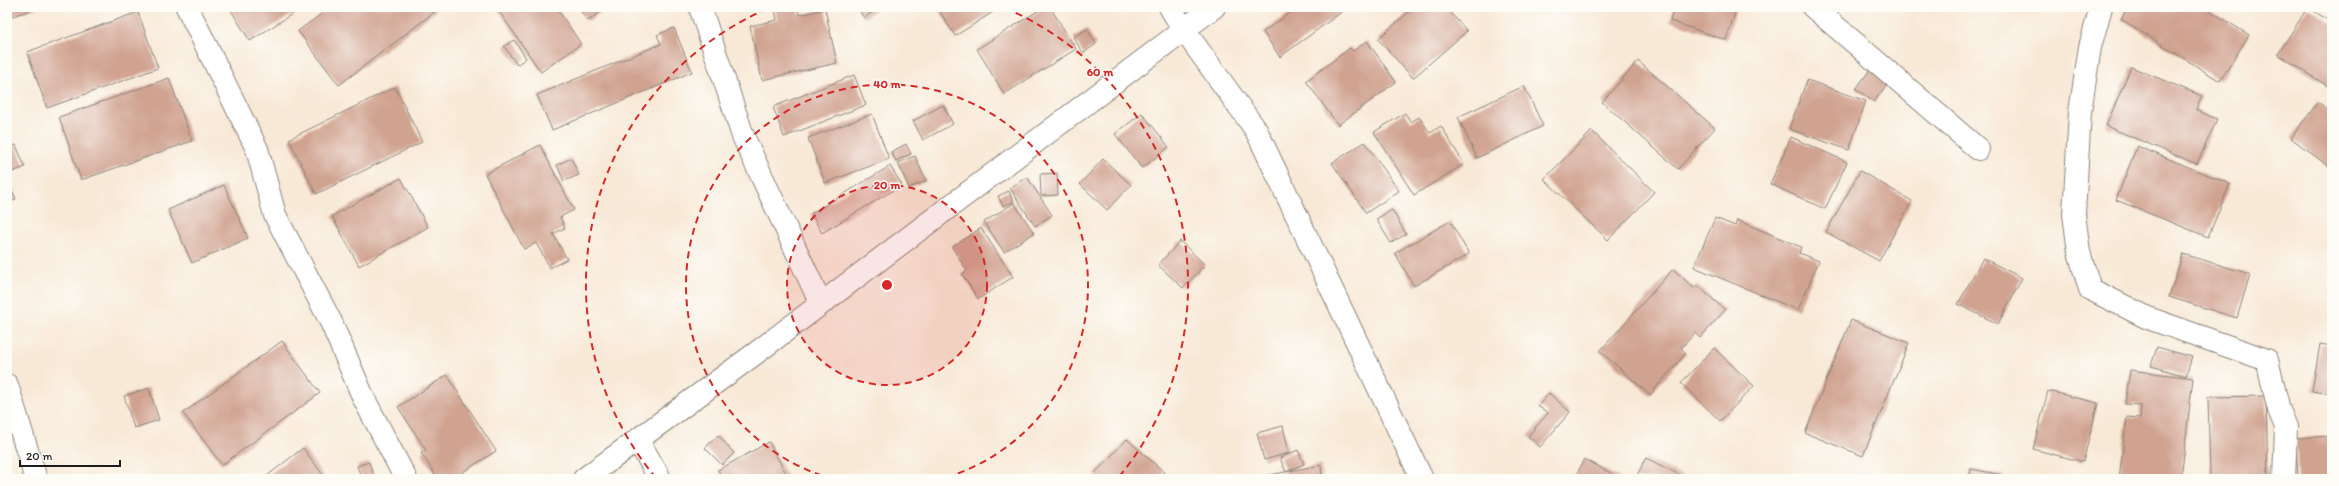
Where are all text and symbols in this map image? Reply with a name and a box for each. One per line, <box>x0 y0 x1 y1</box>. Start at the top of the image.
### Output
text: 60 m <box>1087 65 1114 79</box>
text: 40 m <box>873 77 902 91</box>
text: 20 m <box>874 178 901 192</box>
centre of rings <box>880 278 894 292</box>
scale bar <box>20 442 120 468</box>
text: 20 m <box>26 449 53 463</box>

